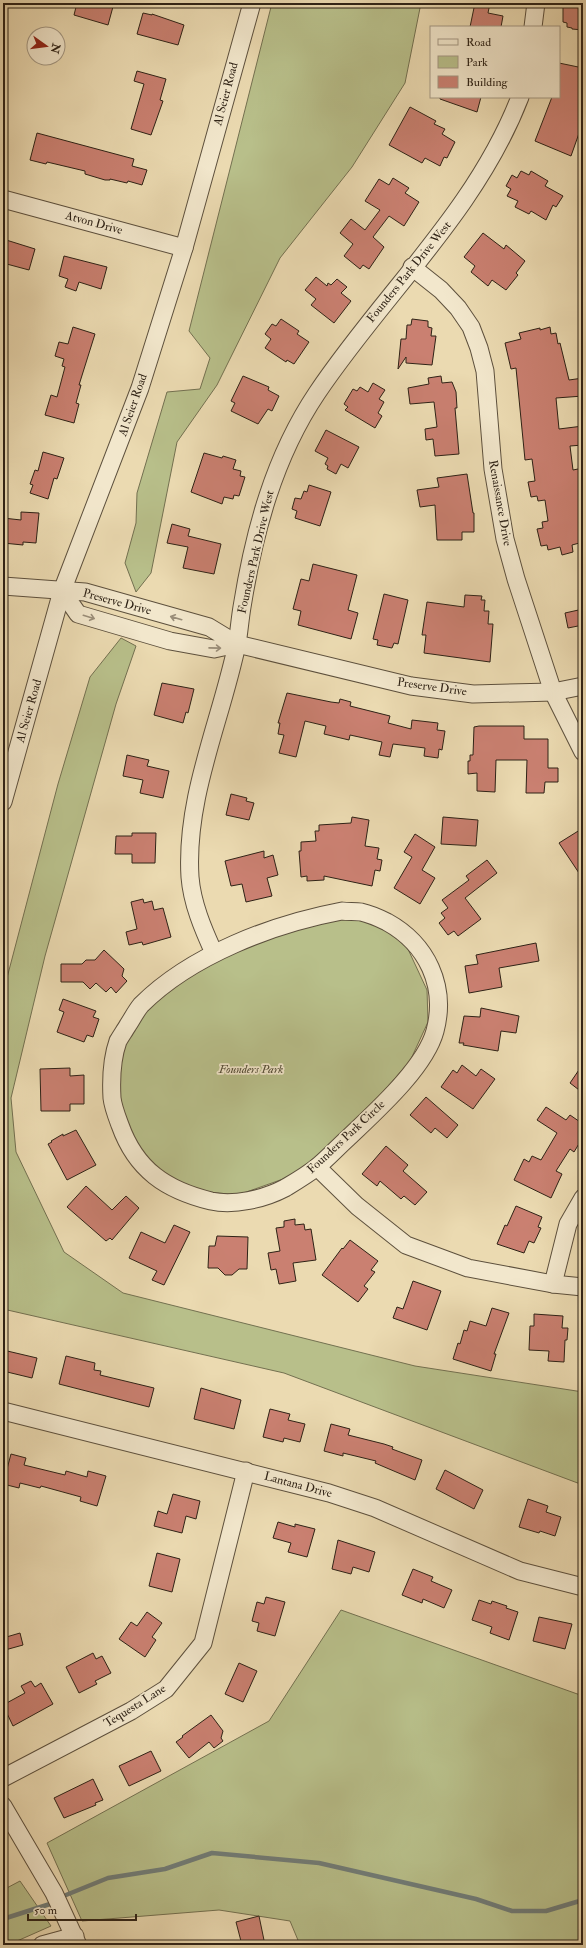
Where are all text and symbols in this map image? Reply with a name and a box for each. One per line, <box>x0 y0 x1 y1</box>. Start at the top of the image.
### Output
north arrow <box>26 26 66 66</box>
legend <box>430 26 560 98</box>
text: Road <box>466 35 491 50</box>
text: N <box>47 41 63 56</box>
text: Park <box>466 55 488 70</box>
street label: Al Seier Road <box>210 61 242 128</box>
text: Building <box>466 75 509 90</box>
street label: Atvon Drive <box>63 208 124 238</box>
street label: Founders Park Drive West <box>364 218 455 326</box>
street label: Al Seier Road <box>115 372 151 439</box>
street label: Renaissance Drive <box>485 459 515 547</box>
street label: Founders Park Drive West <box>235 489 277 615</box>
street label: Preserve Drive <box>81 586 153 618</box>
one-way arrow <box>170 613 183 621</box>
one-way arrow <box>82 614 95 621</box>
one-way arrow <box>208 644 221 652</box>
street label: Preserve Drive <box>396 675 468 699</box>
street label: Al Seier Road <box>13 678 45 745</box>
park label: Founders Park <box>218 1062 283 1077</box>
street label: Founders Park Circle <box>304 1097 388 1177</box>
street label: Lantana Drive <box>262 1469 334 1501</box>
street label: Tequesta Lane <box>101 1681 169 1731</box>
scale bar <box>28 1896 136 1922</box>
text: 50 m <box>34 1903 58 1918</box>

